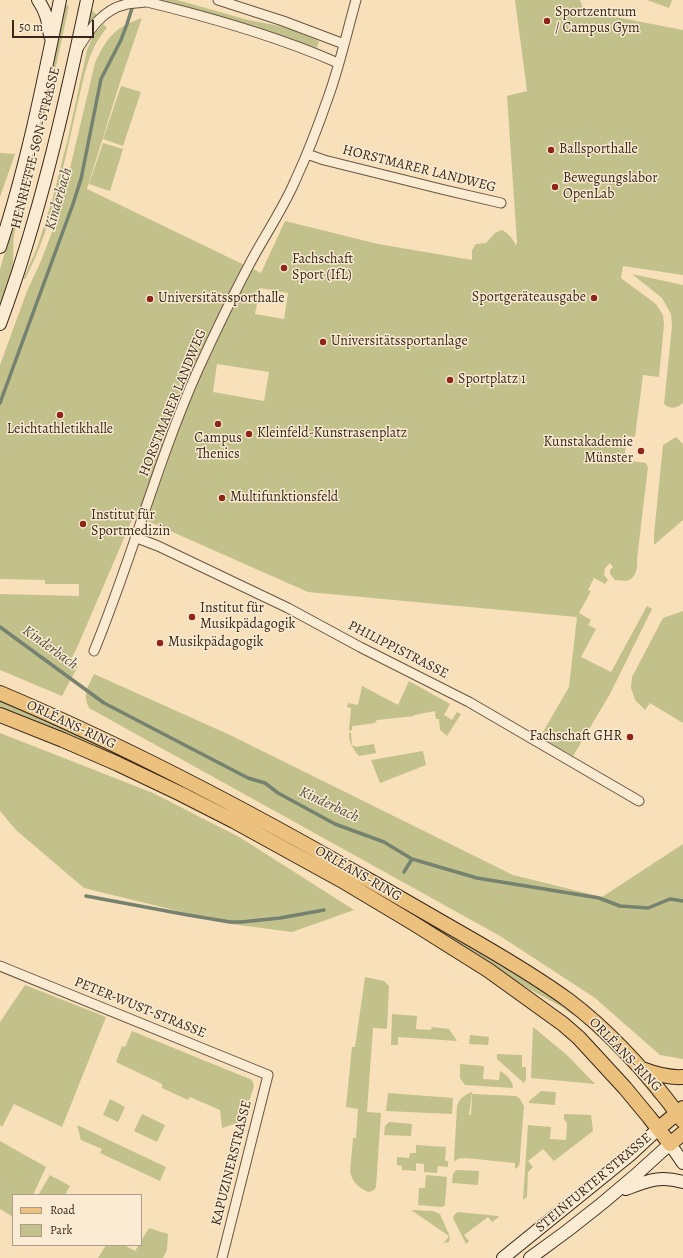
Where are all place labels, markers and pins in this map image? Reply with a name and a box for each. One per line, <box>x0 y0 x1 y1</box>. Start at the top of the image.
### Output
place label: Sportzentrum / Campus Gym <box>555 5 640 38</box>
marker: Sportzentrum / Campus Gym <box>542 16 552 26</box>
place label: Ballsporthalle <box>559 142 638 158</box>
marker: Ballsporthalle <box>546 145 556 155</box>
place label: Bewegungslabor OpenLab <box>563 171 658 204</box>
marker: Bewegungslabor OpenLab <box>550 182 560 192</box>
place label: Fachschaft Sport (IfL) <box>292 252 353 284</box>
marker: Fachschaft Sport (IfL) <box>279 263 289 273</box>
place label: Sportgeräteausgabe <box>472 290 586 306</box>
place label: Universitätssporthalle <box>158 291 285 307</box>
marker: Sportgeräteausgabe <box>589 293 599 303</box>
marker: Universitätssporthalle <box>145 294 155 304</box>
place label: Universitätssportanlage <box>331 334 468 350</box>
marker: Universitätssportanlage <box>318 337 328 347</box>
place label: Sportplatz 1 <box>458 372 526 388</box>
marker: Sportplatz 1 <box>445 375 455 385</box>
marker: Leichtathletikhalle <box>55 410 65 420</box>
marker: Campus Thenics <box>213 419 223 429</box>
place label: Leichtathletikhalle <box>7 422 113 438</box>
place label: Kleinfeld-Kunstrasenplatz <box>257 426 407 442</box>
marker: Kleinfeld-Kunstrasenplatz <box>244 429 254 439</box>
place label: Campus Thenics <box>194 431 242 464</box>
place label: Kunstakademie Münster <box>544 435 633 468</box>
marker: Kunstakademie Münster <box>636 446 646 456</box>
place label: Multifunktionsfeld <box>230 490 338 506</box>
marker: Multifunktionsfeld <box>217 493 227 503</box>
place label: Institut für Sportmedizin <box>91 508 170 540</box>
marker: Institut für Sportmedizin <box>78 519 88 529</box>
place label: Institut für Musikpädagogik <box>200 601 296 634</box>
marker: Institut für Musikpädagogik <box>187 612 197 622</box>
place label: Musikpädagogik <box>168 635 264 651</box>
marker: Musikpädagogik <box>155 638 165 648</box>
place label: Fachschaft GHR <box>530 729 622 745</box>
marker: Fachschaft GHR <box>625 732 635 742</box>

